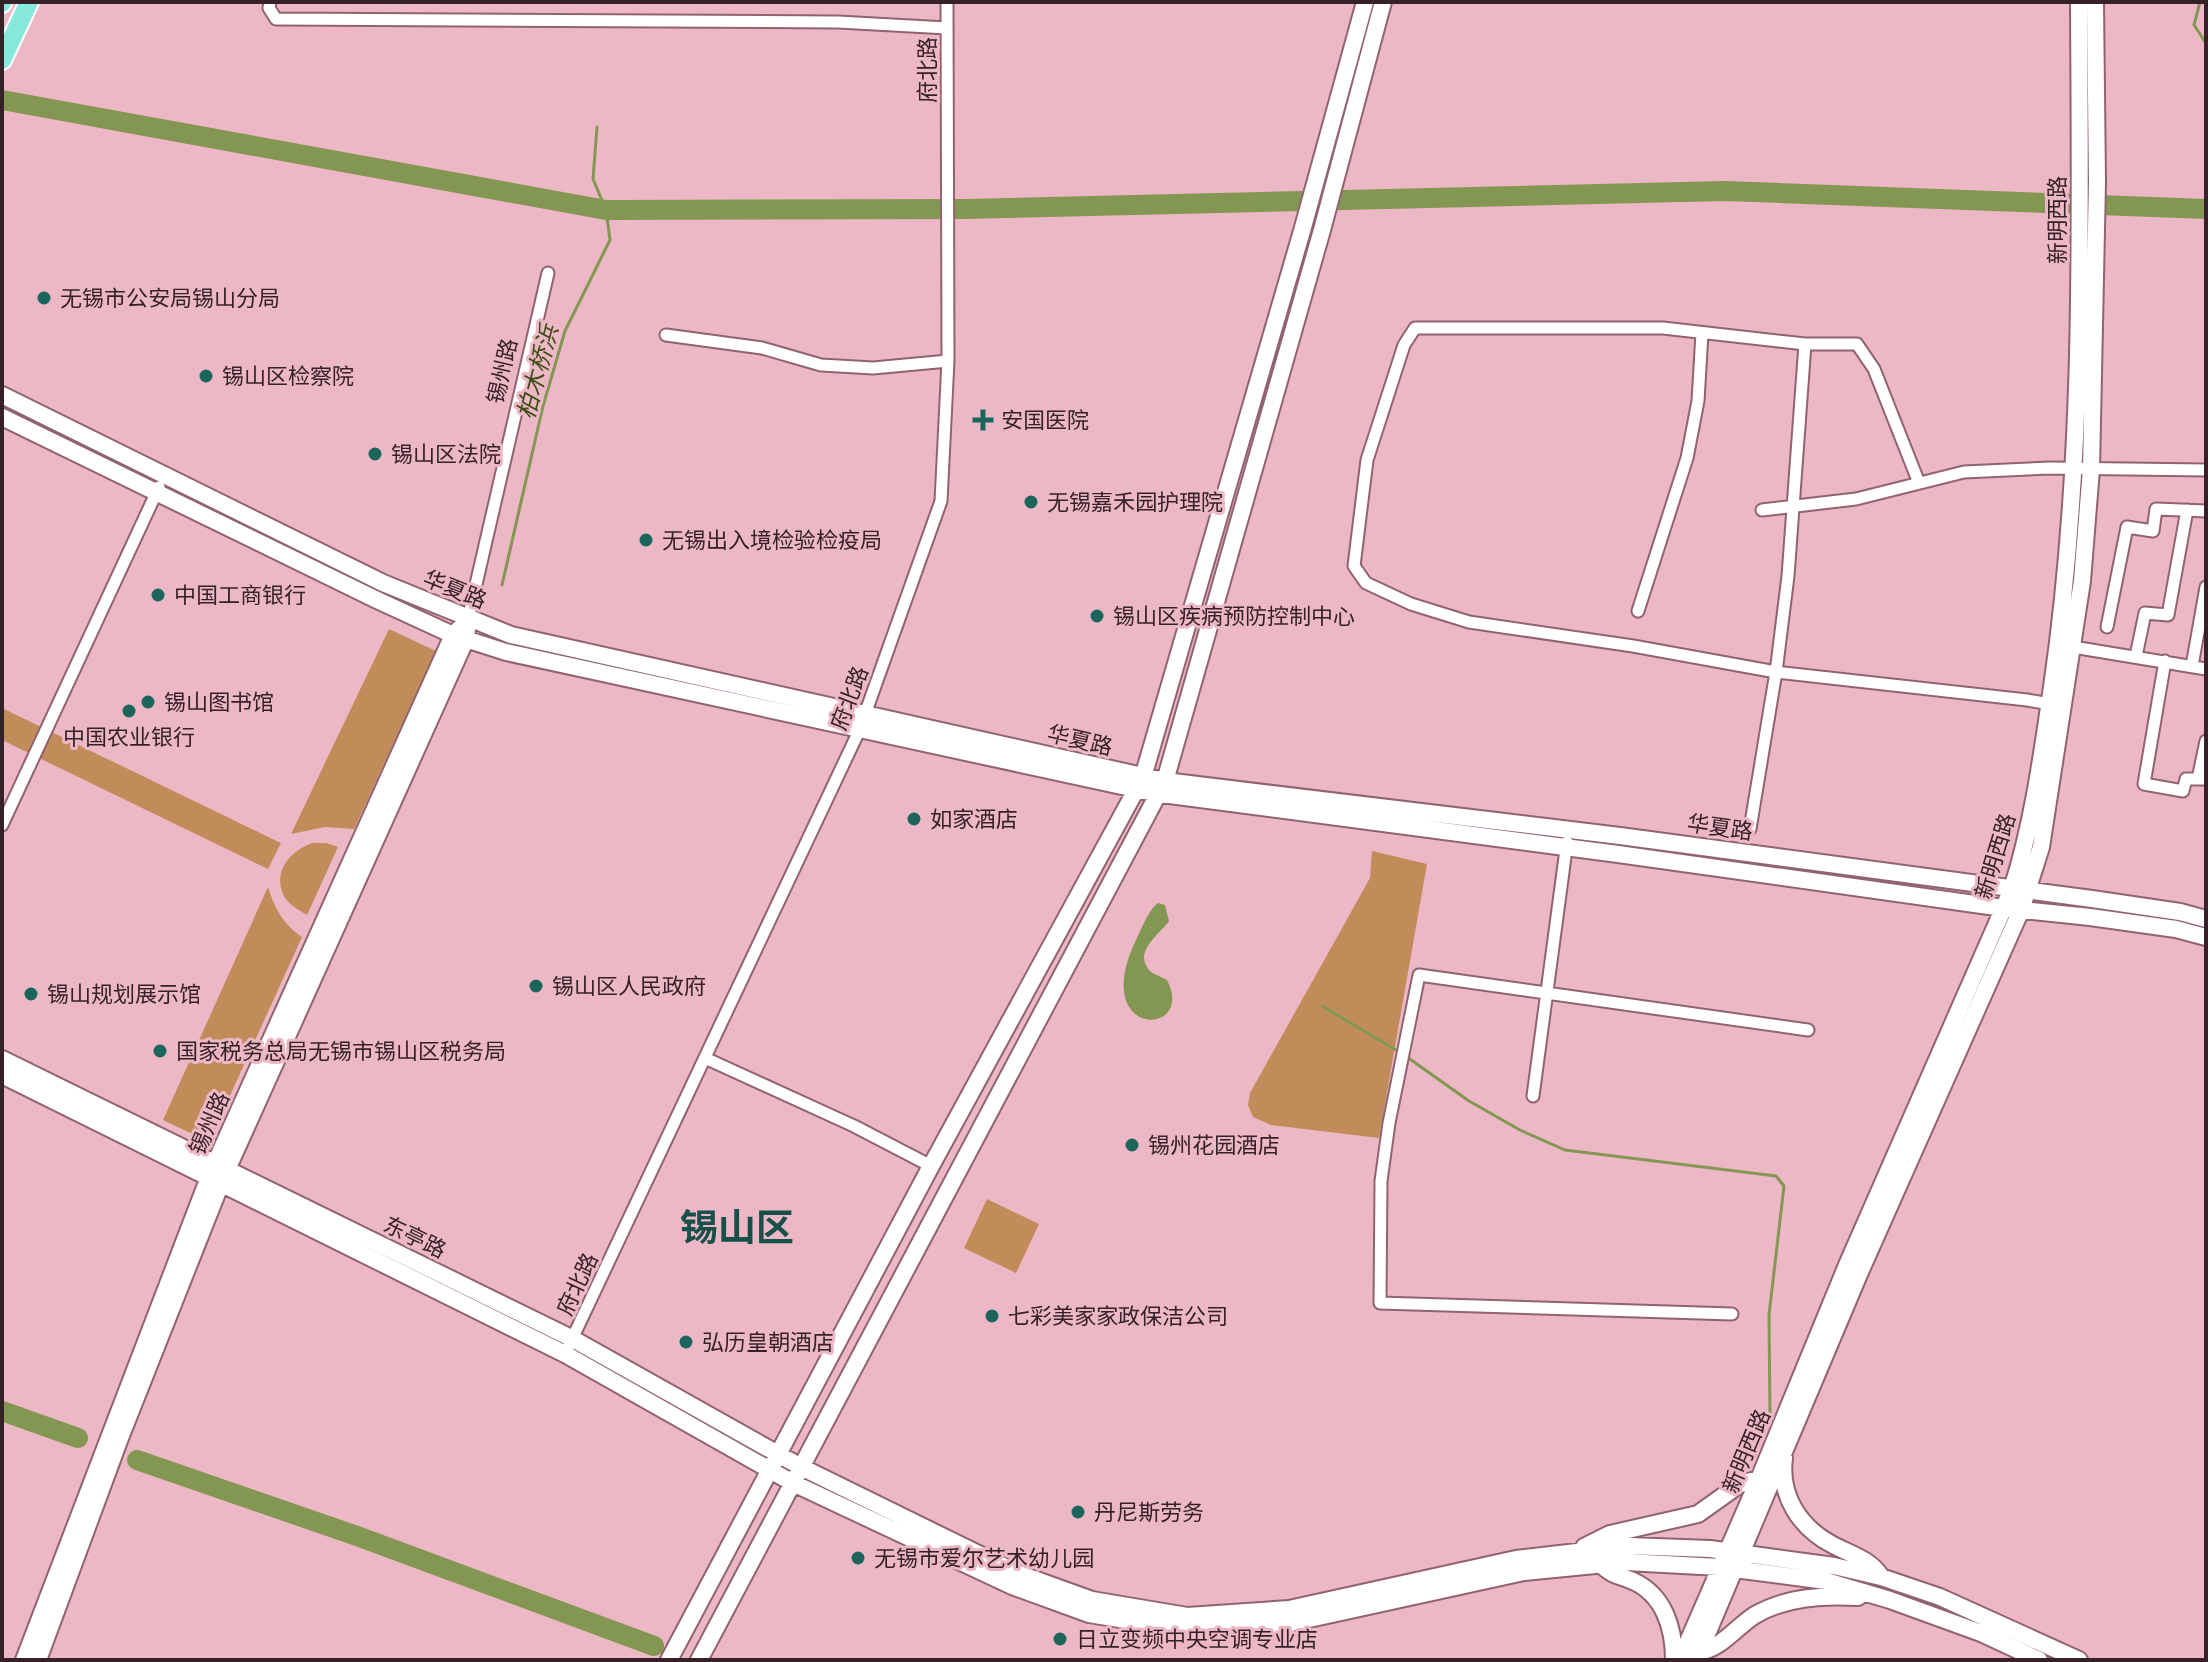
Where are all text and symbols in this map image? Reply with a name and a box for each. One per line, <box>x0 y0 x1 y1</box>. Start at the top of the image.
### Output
street label: 府北路 <box>913 37 941 103</box>
street label: 新明西路 <box>2043 176 2071 264</box>
place label: 无锡市公安局锡山分局 <box>60 284 280 312</box>
marker: 无锡市公安局锡山分局 <box>35 289 53 307</box>
water label: 柏木桥浜 <box>510 320 565 422</box>
street label: 锡州路 <box>481 336 523 406</box>
place label: 锡山区检察院 <box>222 362 354 390</box>
marker: 锡山区检察院 <box>197 367 215 385</box>
place label: 安国医院 <box>1001 406 1089 434</box>
marker: 安国医院 <box>972 409 994 431</box>
place label: 锡山区法院 <box>391 440 501 468</box>
marker: 锡山区法院 <box>366 445 384 463</box>
place label: 无锡嘉禾园护理院 <box>1047 488 1223 516</box>
marker: 无锡嘉禾园护理院 <box>1022 493 1040 511</box>
place label: 无锡出入境检验检疫局 <box>662 526 882 554</box>
marker: 无锡出入境检验检疫局 <box>637 531 655 549</box>
street label: 华夏路 <box>419 564 491 614</box>
place label: 中国工商银行 <box>174 581 306 609</box>
marker: 中国工商银行 <box>149 586 167 604</box>
place label: 锡山区疾病预防控制中心 <box>1113 602 1355 630</box>
marker: 锡山区疾病预防控制中心 <box>1088 607 1106 625</box>
street label: 府北路 <box>824 662 874 734</box>
place label: 锡山图书馆 <box>164 688 274 716</box>
marker: 锡山图书馆 <box>139 693 157 711</box>
marker: 中国农业银行 <box>120 702 138 720</box>
street label: 华夏路 <box>1045 719 1115 761</box>
place label: 中国农业银行 <box>63 723 195 751</box>
place label: 如家酒店 <box>930 805 1018 833</box>
street label: 华夏路 <box>1685 809 1755 845</box>
marker: 如家酒店 <box>905 810 923 828</box>
street label: 新明西路 <box>1969 810 2021 902</box>
place label: 锡山区人民政府 <box>552 972 706 1000</box>
marker: 锡山区人民政府 <box>527 977 545 995</box>
place label: 锡山规划展示馆 <box>47 980 201 1008</box>
marker: 锡山规划展示馆 <box>22 985 40 1003</box>
place label: 国家税务总局无锡市锡山区税务局 <box>176 1037 506 1065</box>
marker: 国家税务总局无锡市锡山区税务局 <box>151 1042 169 1060</box>
street label: 锡州路 <box>183 1087 235 1159</box>
place label: 锡州花园酒店 <box>1148 1131 1280 1159</box>
marker: 锡州花园酒店 <box>1123 1136 1141 1154</box>
district label: 锡山区 <box>680 1202 794 1251</box>
street label: 东亭路 <box>379 1210 451 1264</box>
street label: 府北路 <box>550 1248 604 1320</box>
place label: 七彩美家家政保洁公司 <box>1008 1302 1228 1330</box>
marker: 七彩美家家政保洁公司 <box>983 1307 1001 1325</box>
place label: 弘历皇朝酒店 <box>702 1328 834 1356</box>
marker: 弘历皇朝酒店 <box>677 1333 695 1351</box>
street label: 新明西路 <box>1716 1405 1776 1497</box>
place label: 丹尼斯劳务 <box>1094 1498 1204 1526</box>
marker: 丹尼斯劳务 <box>1069 1503 1087 1521</box>
place label: 无锡市爱尔艺术幼儿园 <box>874 1544 1094 1572</box>
marker: 无锡市爱尔艺术幼儿园 <box>849 1549 867 1567</box>
place label: 日立变频中央空调专业店 <box>1076 1625 1318 1653</box>
marker: 日立变频中央空调专业店 <box>1051 1630 1069 1648</box>

